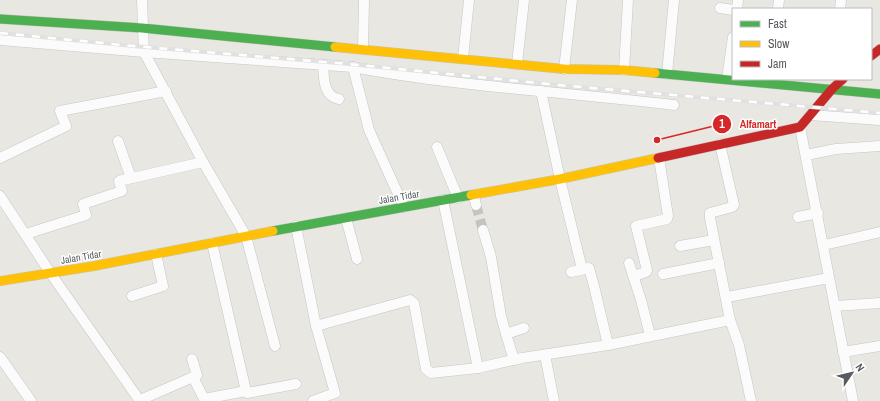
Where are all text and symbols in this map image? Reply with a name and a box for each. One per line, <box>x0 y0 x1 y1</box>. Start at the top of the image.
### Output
legend <box>732 8 872 80</box>
text: Fast <box>768 16 787 32</box>
text: Slow <box>768 36 790 52</box>
text: Jam <box>768 56 787 72</box>
callout: Alfamart <box>712 113 785 136</box>
text: 1 <box>719 116 725 132</box>
text: Alfamart <box>740 117 776 131</box>
street label: Jalan Tidar <box>378 187 420 207</box>
street label: Jalan Tidar <box>60 247 102 267</box>
north arrow <box>832 353 872 393</box>
text: N <box>853 361 868 374</box>

